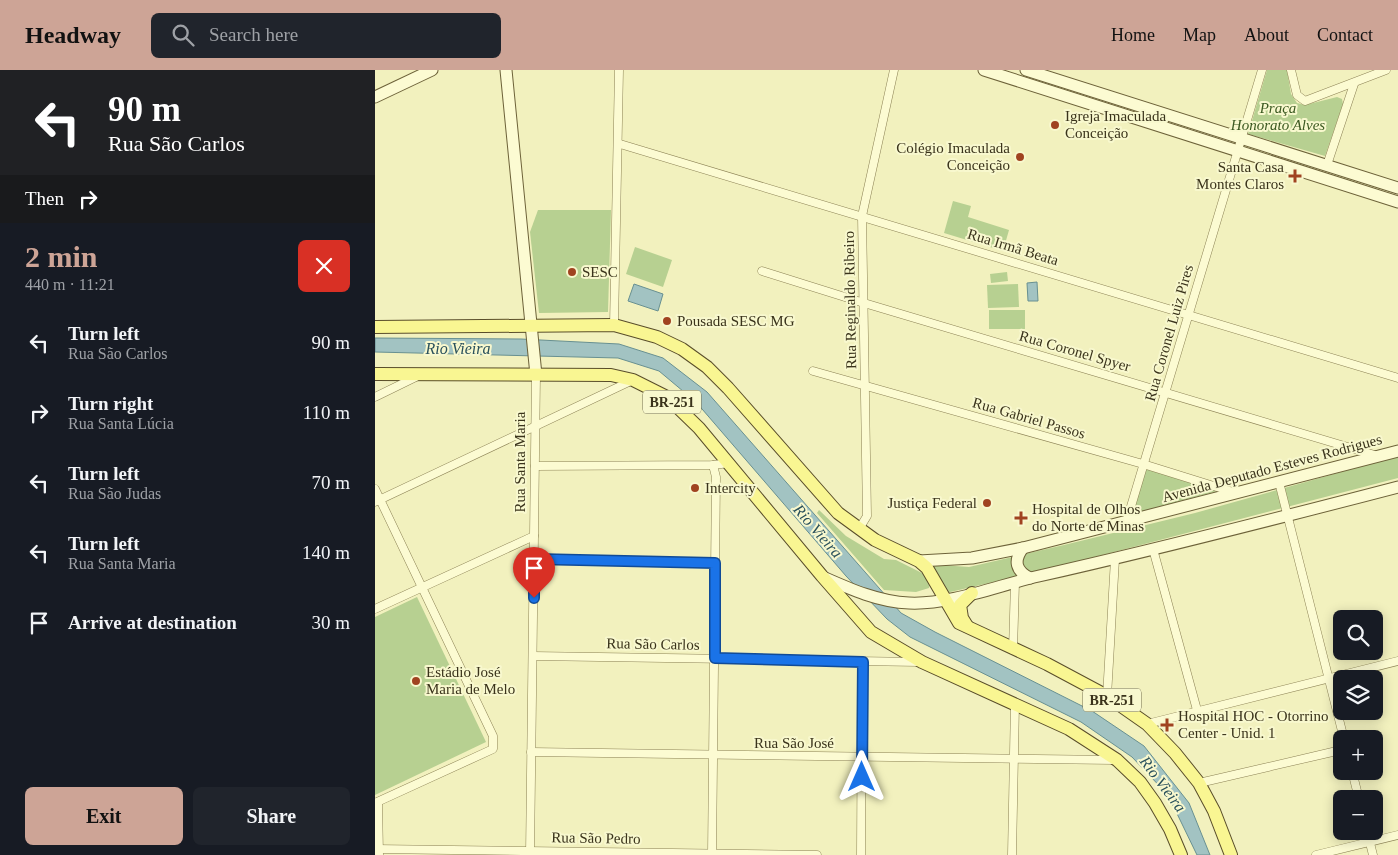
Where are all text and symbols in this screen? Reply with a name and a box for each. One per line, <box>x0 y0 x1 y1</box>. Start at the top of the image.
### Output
search box <box>151 13 501 58</box>
icon: search <box>169 21 197 49</box>
text: Headway <box>25 22 121 48</box>
text: Search here <box>209 24 298 45</box>
text: Home <box>1111 25 1155 45</box>
text: Map <box>1183 25 1216 45</box>
text: About <box>1244 25 1289 45</box>
text: Contact <box>1317 25 1373 45</box>
icon: left <box>25 90 90 155</box>
text: 90 m <box>108 90 181 129</box>
park label: Praça Honorato Alves <box>1230 100 1325 133</box>
place label: Igreja Imaculada Conceição <box>1065 108 1167 141</box>
marker: Igreja Imaculada Conceição <box>1049 119 1061 131</box>
text: Rua São Carlos <box>108 131 245 156</box>
place label: Colégio Imaculada Conceição <box>896 140 1010 173</box>
marker: Colégio Imaculada Conceição <box>1014 151 1026 163</box>
place label: Santa Casa Montes Claros <box>1196 159 1284 192</box>
marker: Santa Casa Montes Claros <box>1288 169 1302 183</box>
icon: right <box>74 185 102 213</box>
text: Then <box>25 188 64 209</box>
street label: Rua Irmã Beata <box>966 226 1061 269</box>
street label: Rua Reginaldo Ribeiro <box>841 231 859 369</box>
text: 2 min <box>25 240 98 273</box>
button: close <box>298 240 350 292</box>
street label: Rua Coronel Luiz Pires <box>1142 263 1196 403</box>
place label: SESC <box>582 264 618 280</box>
marker: SESC <box>566 266 578 278</box>
text: 440 m · 11:21 <box>25 276 115 293</box>
place label: Pousada SESC MG <box>677 313 795 329</box>
marker: Pousada SESC MG <box>661 315 673 327</box>
text: Turn left <box>68 323 140 344</box>
street label: Rua Coronel Spyer <box>1018 327 1132 375</box>
icon: left <box>25 329 53 357</box>
text: 90 m <box>311 332 350 353</box>
water label: Rio Vieira <box>424 340 491 357</box>
text: Rua São Carlos <box>68 345 168 362</box>
road number: BR-251 <box>643 391 701 414</box>
text: Turn right <box>68 393 153 414</box>
street label: Rua Gabriel Passos <box>971 394 1087 442</box>
icon: right <box>25 399 53 427</box>
text: 110 m <box>303 402 350 423</box>
street label: Rua Santa Maria <box>512 411 528 512</box>
text: Rua Santa Lúcia <box>68 415 174 432</box>
street label: Avenida Deputado Esteves Rodrigues <box>1160 431 1384 505</box>
text: Turn left <box>68 463 140 484</box>
icon: left <box>25 469 53 497</box>
text: 70 m <box>311 472 350 493</box>
place label: Intercity <box>705 480 756 496</box>
marker: Intercity <box>689 482 701 494</box>
text: Rua São Judas <box>68 485 161 502</box>
place label: Justiça Federal <box>887 495 977 511</box>
marker: Justiça Federal <box>981 497 993 509</box>
water label: Rio Vieira <box>790 500 846 561</box>
place label: Hospital de Olhos do Norte de Minas <box>1032 501 1144 534</box>
marker: Hospital de Olhos do Norte de Minas <box>1014 511 1028 525</box>
text: Turn left <box>68 533 140 554</box>
icon: left <box>25 539 53 567</box>
text: 140 m <box>302 542 350 563</box>
pin <box>513 547 555 598</box>
icon: arrive <box>520 554 548 582</box>
text: Rua Santa Maria <box>68 555 176 572</box>
icon: arrive <box>25 609 53 637</box>
map controls <box>1333 610 1383 840</box>
button: search <box>1333 610 1383 660</box>
text: Arrive at destination <box>68 612 237 633</box>
text: 30 m <box>311 612 350 633</box>
street label: Rua São Carlos <box>606 635 700 653</box>
place label: Estádio José Maria de Melo <box>426 664 515 697</box>
button: layers <box>1333 670 1383 720</box>
marker: Estádio José Maria de Melo <box>410 675 422 687</box>
road number: BR-251 <box>1083 688 1141 712</box>
place label: Hospital HOC - Otorrino Center - Unid. 1 <box>1178 708 1328 741</box>
marker: Hospital HOC - Otorrino Center - Unid. 1 <box>1160 718 1174 732</box>
button: + <box>1333 730 1383 780</box>
street label: Rua São José <box>754 735 834 751</box>
position arrow <box>835 750 887 802</box>
water label: Rio Vieira <box>1136 752 1189 815</box>
button: Exit <box>25 787 183 845</box>
button: Share <box>193 787 350 845</box>
button: − <box>1333 790 1383 840</box>
street label: Rua São Pedro <box>551 829 641 847</box>

